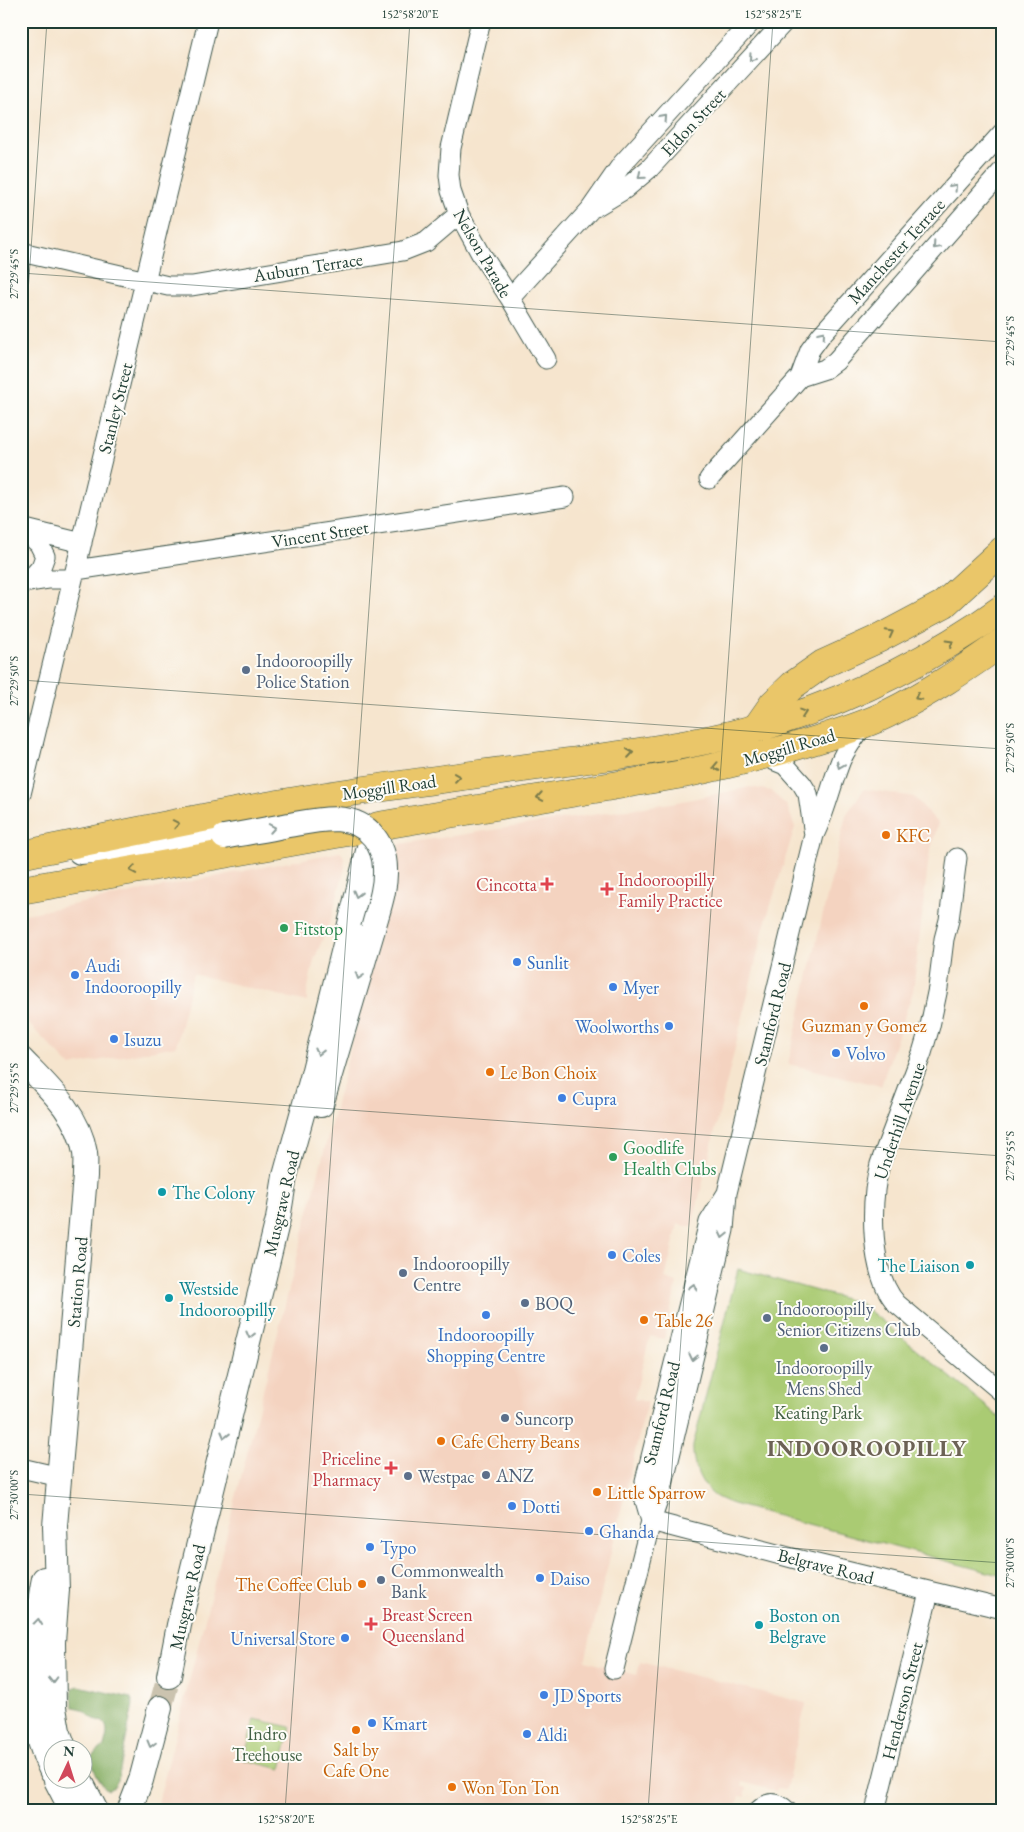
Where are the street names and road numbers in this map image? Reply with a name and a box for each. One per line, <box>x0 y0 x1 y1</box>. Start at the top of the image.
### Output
street label: Eldon Street <box>656 83 731 161</box>
street label: Manchester Terrace <box>842 193 950 309</box>
street label: Nelson Parade <box>448 204 518 302</box>
street label: Auburn Terrace <box>251 247 364 287</box>
street label: Stanley Street <box>93 360 138 456</box>
street label: Vincent Street <box>270 515 371 553</box>
street label: Moggill Road <box>740 723 839 771</box>
street label: Moggill Road <box>340 769 438 805</box>
street label: Stamford Road <box>748 959 796 1068</box>
street label: Underhill Avenue <box>868 1059 930 1183</box>
street label: Musgrave Road <box>258 1147 305 1258</box>
street label: Station Road <box>62 1235 92 1328</box>
street label: Stamford Road <box>637 1358 685 1467</box>
street label: Musgrave Road <box>164 1541 211 1652</box>
street label: Belgrave Road <box>776 1543 877 1589</box>
street label: Henderson Street <box>876 1639 928 1762</box>

